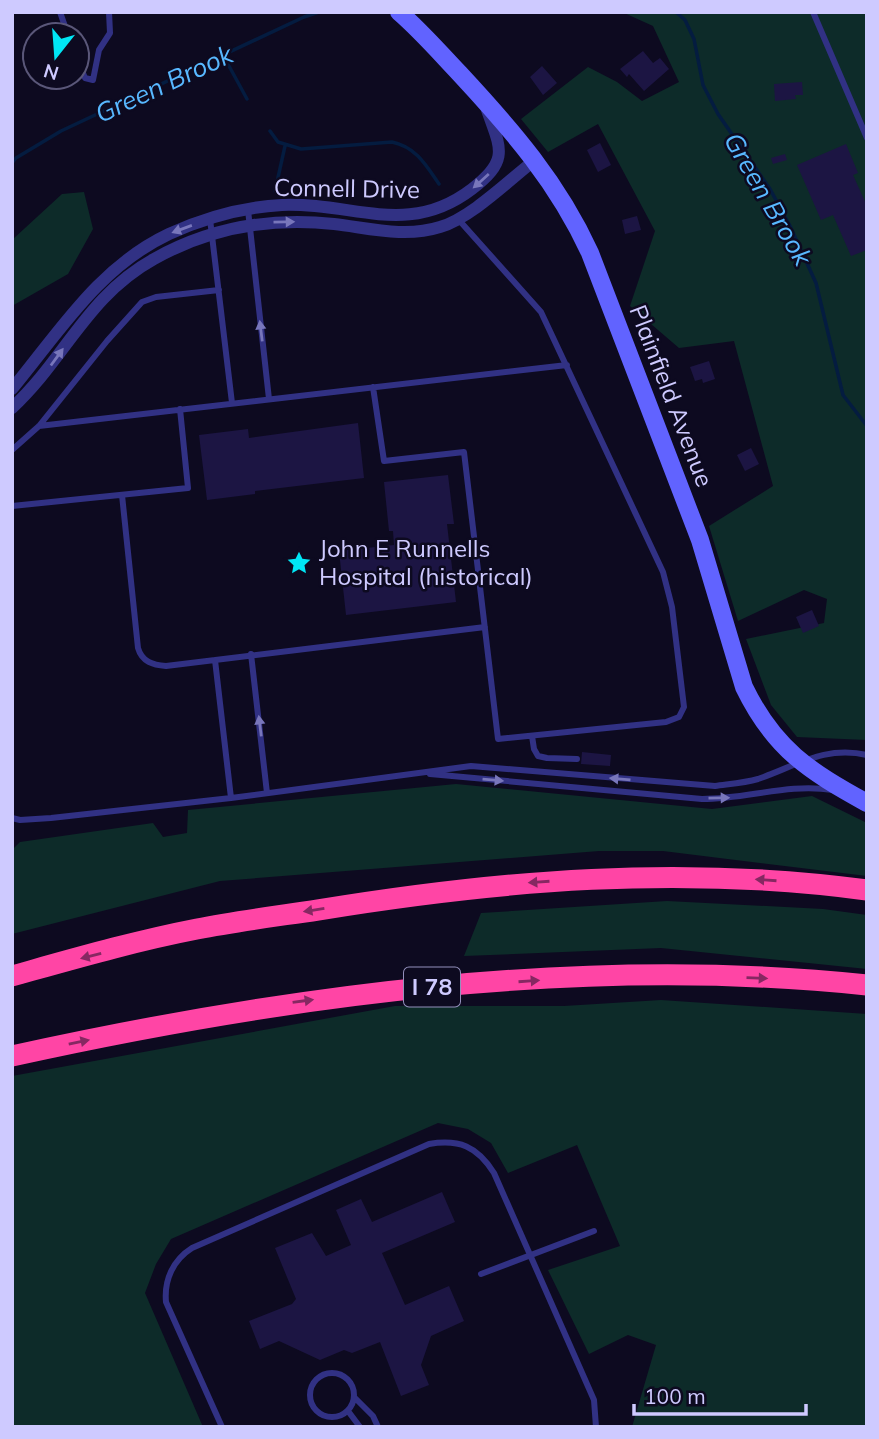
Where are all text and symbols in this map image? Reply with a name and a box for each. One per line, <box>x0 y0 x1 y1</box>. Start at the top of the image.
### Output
north arrow <box>21 21 91 91</box>
water label: Green Brook <box>89 37 239 130</box>
text: N <box>41 59 61 86</box>
water label: Green Brook <box>717 126 820 272</box>
street label: Connell Drive <box>274 172 420 204</box>
one-way arrow <box>472 173 490 189</box>
one-way arrow <box>274 216 296 228</box>
one-way arrow <box>172 224 193 235</box>
street label: Plainfield Avenue <box>623 300 720 491</box>
one-way arrow <box>256 320 267 342</box>
one-way arrow <box>49 348 63 366</box>
place label: John E Runnells Hospital (historical) <box>319 533 533 591</box>
place icon: John E Runnells Hospital (historical) <box>285 549 313 577</box>
one-way arrow <box>254 714 265 736</box>
one-way arrow <box>609 773 631 784</box>
one-way arrow <box>482 775 504 786</box>
one-way arrow <box>709 793 731 804</box>
one-way arrow <box>755 875 777 886</box>
one-way arrow <box>528 876 550 887</box>
one-way arrow <box>303 905 325 916</box>
one-way arrow <box>80 951 102 962</box>
road number: I 78 <box>404 968 460 1006</box>
one-way arrow <box>746 972 768 984</box>
one-way arrow <box>518 975 540 986</box>
one-way arrow <box>292 996 314 1007</box>
one-way arrow <box>68 1037 90 1048</box>
scale bar <box>634 1372 806 1416</box>
text: 100 m <box>644 1383 706 1409</box>

